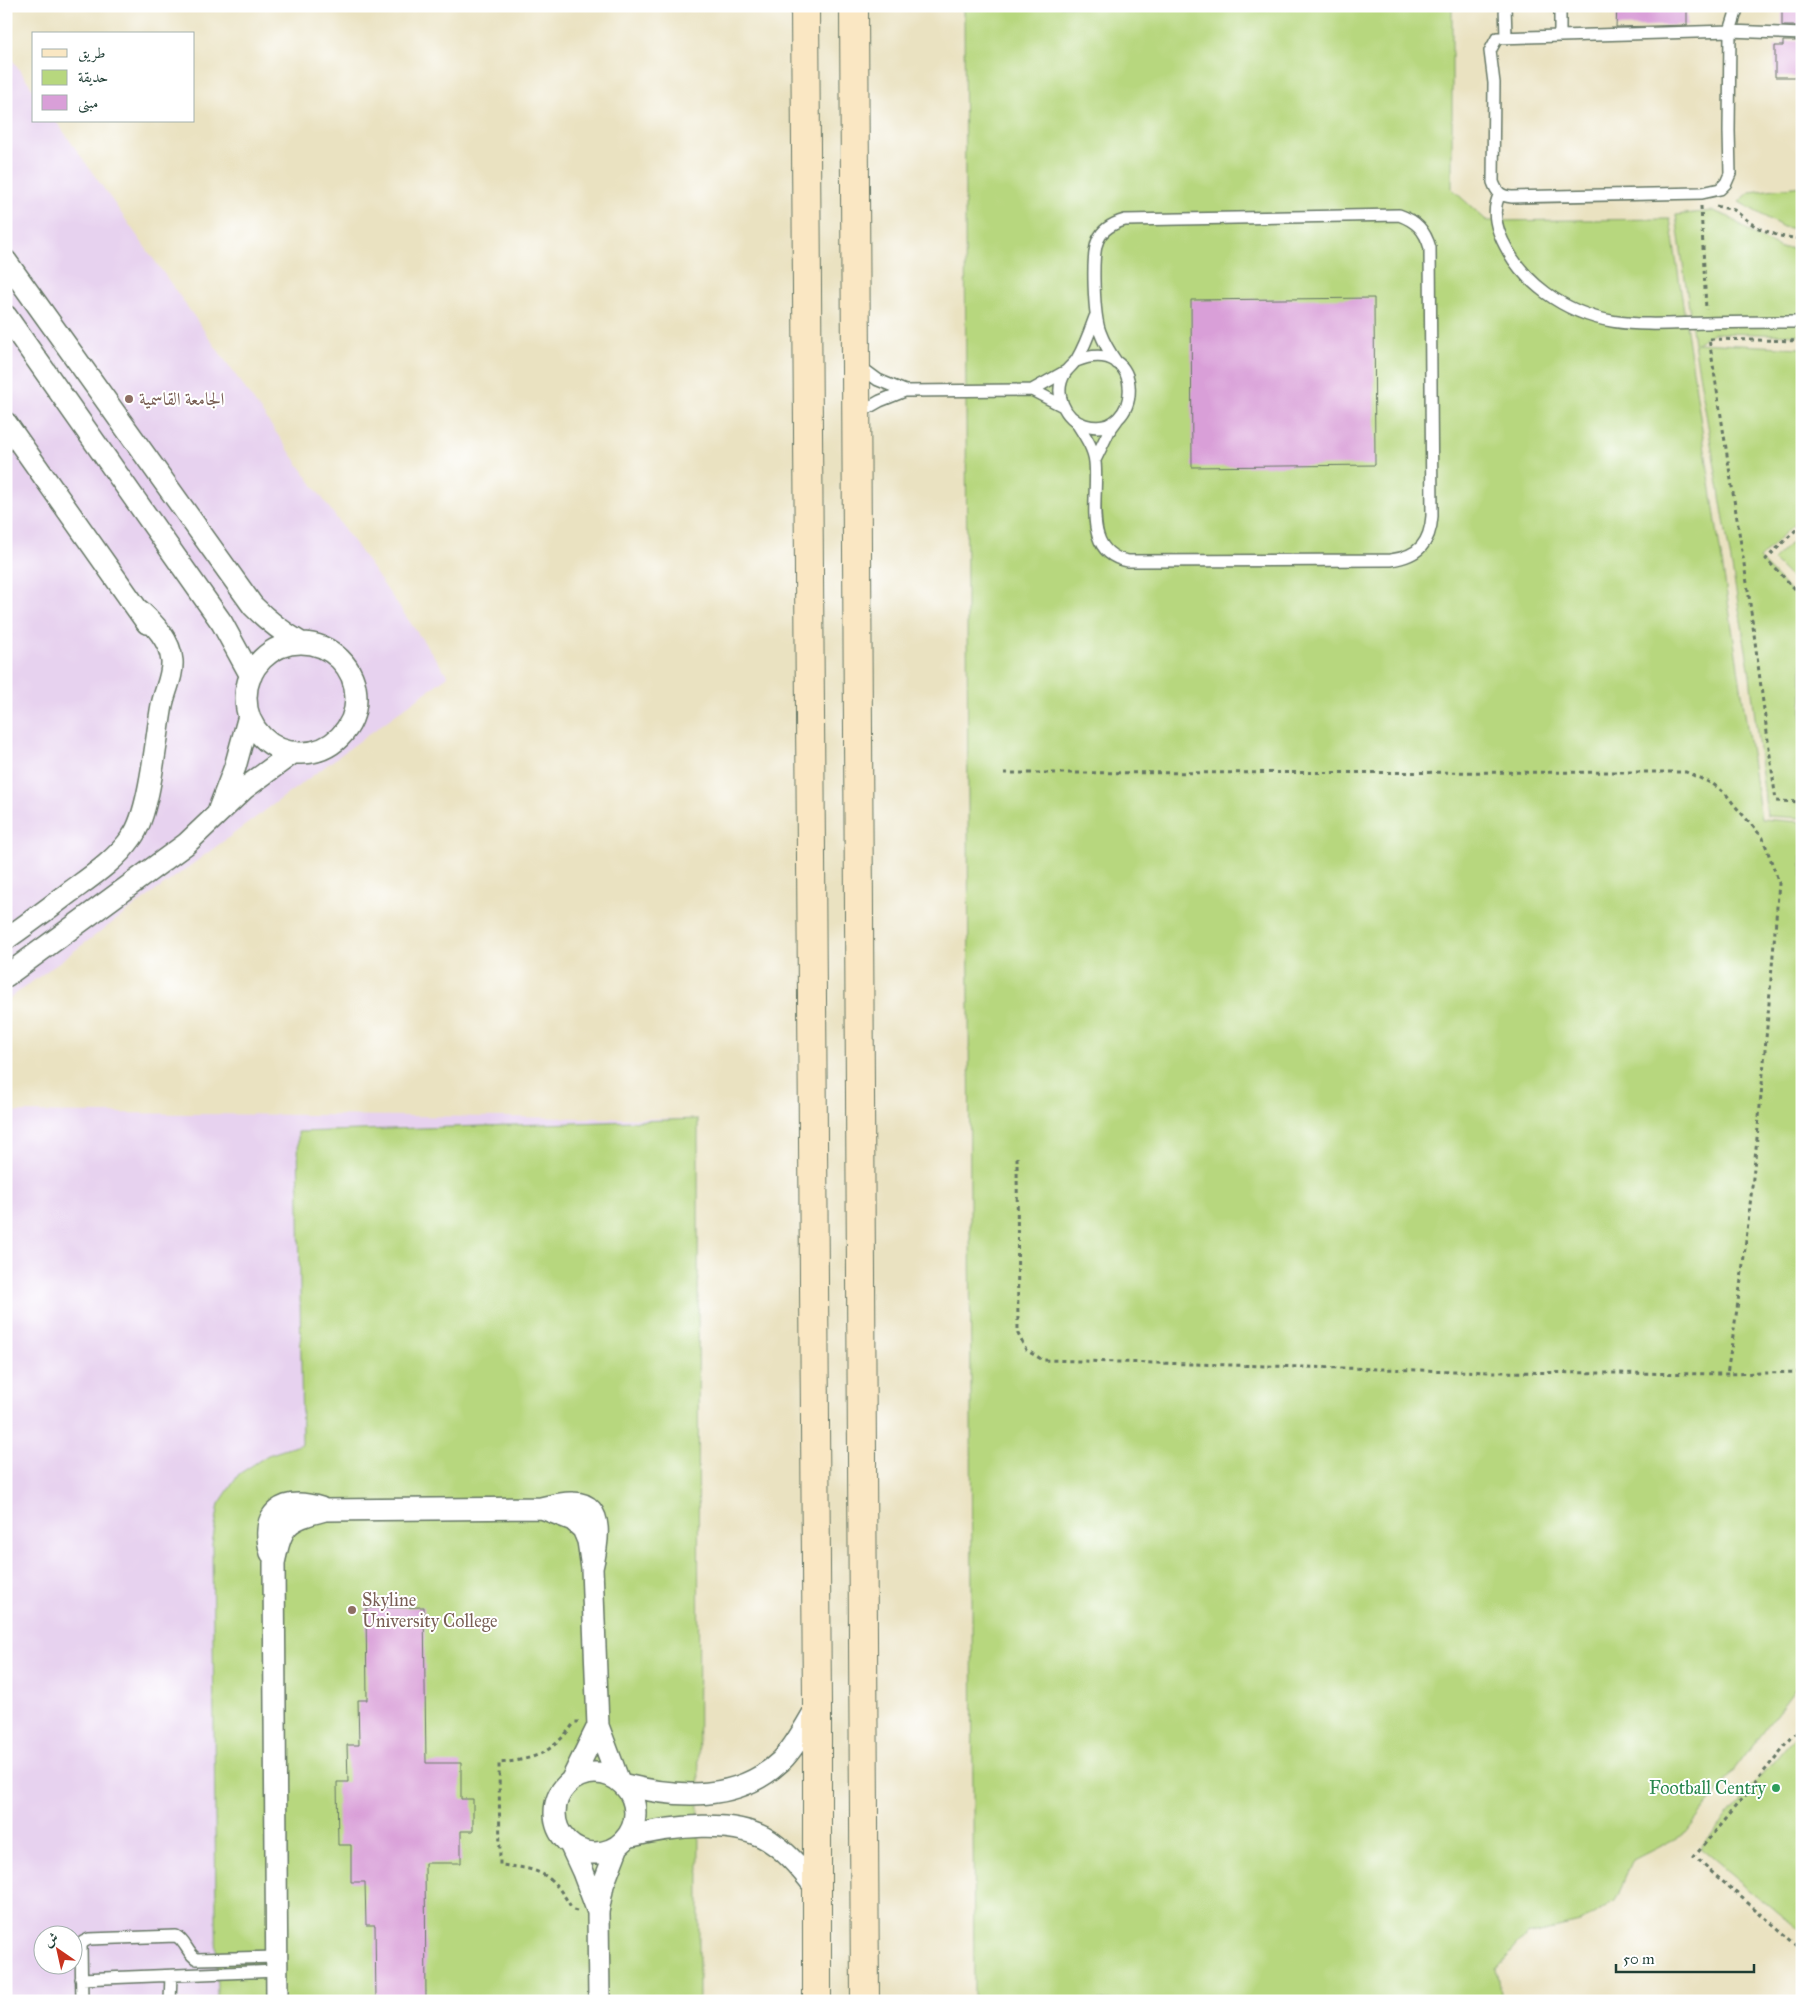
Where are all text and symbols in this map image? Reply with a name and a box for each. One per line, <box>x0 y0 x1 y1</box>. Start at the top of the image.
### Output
legend <box>32 32 195 122</box>
text: طريق <box>78 44 105 63</box>
text: حديقة <box>78 68 108 86</box>
text: مبنى <box>78 94 98 114</box>
place label: الجامعة القاسمية <box>139 388 225 410</box>
marker: الجامعة القاسمية <box>123 393 135 405</box>
place label: Skyline University College <box>362 1589 498 1633</box>
marker: Skyline University College <box>346 1604 358 1616</box>
place label: Football Centry <box>1649 1777 1767 1799</box>
marker: Football Centry <box>1770 1782 1782 1794</box>
north arrow <box>32 1924 82 1974</box>
text: ش <box>40 1929 62 1951</box>
scale bar <box>1616 1942 1753 1974</box>
text: 50 m <box>1623 1950 1655 1968</box>

